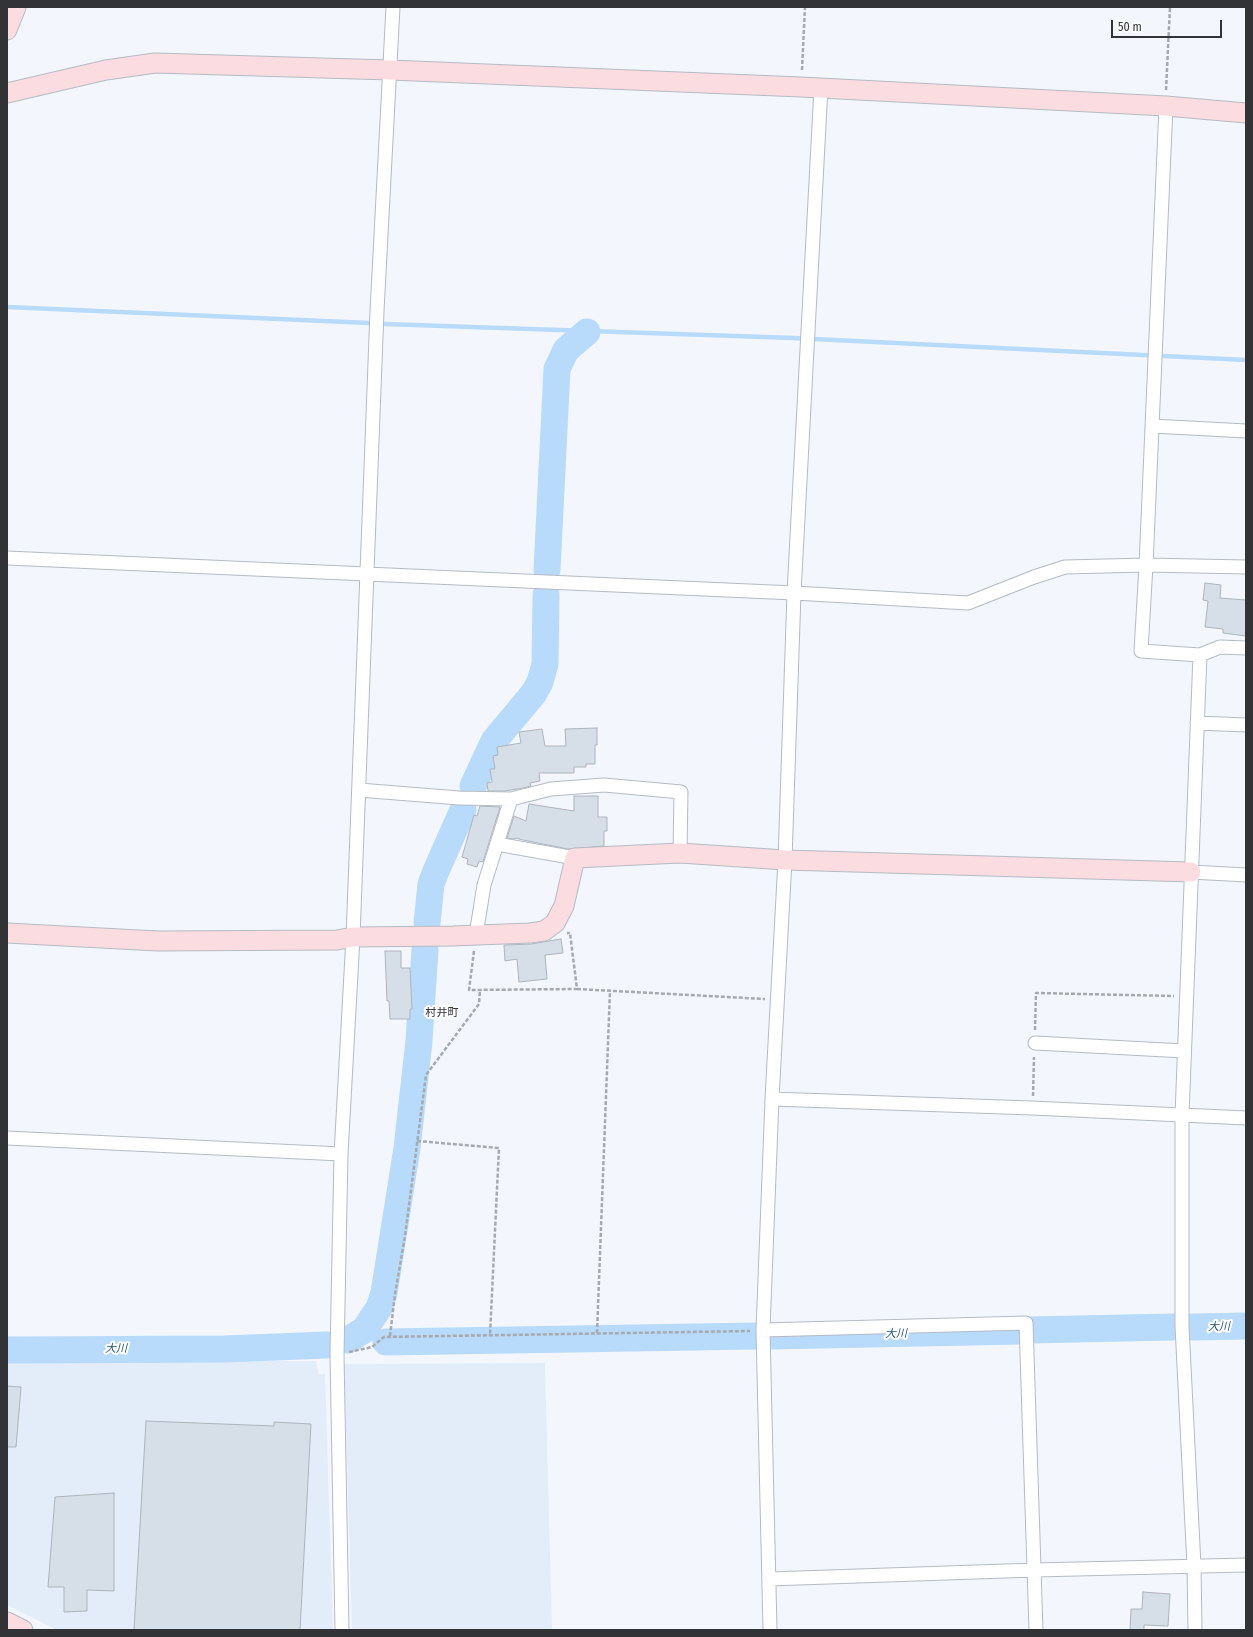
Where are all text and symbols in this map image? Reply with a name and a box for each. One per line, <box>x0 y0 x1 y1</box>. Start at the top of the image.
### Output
scale bar <box>1113 12 1224 38</box>
text: 50 m <box>1118 20 1142 34</box>
district label: 村井町 <box>426 1006 458 1020</box>
water label: 大川 <box>1208 1320 1230 1334</box>
water label: 大川 <box>885 1327 907 1341</box>
water label: 大川 <box>105 1342 127 1356</box>

